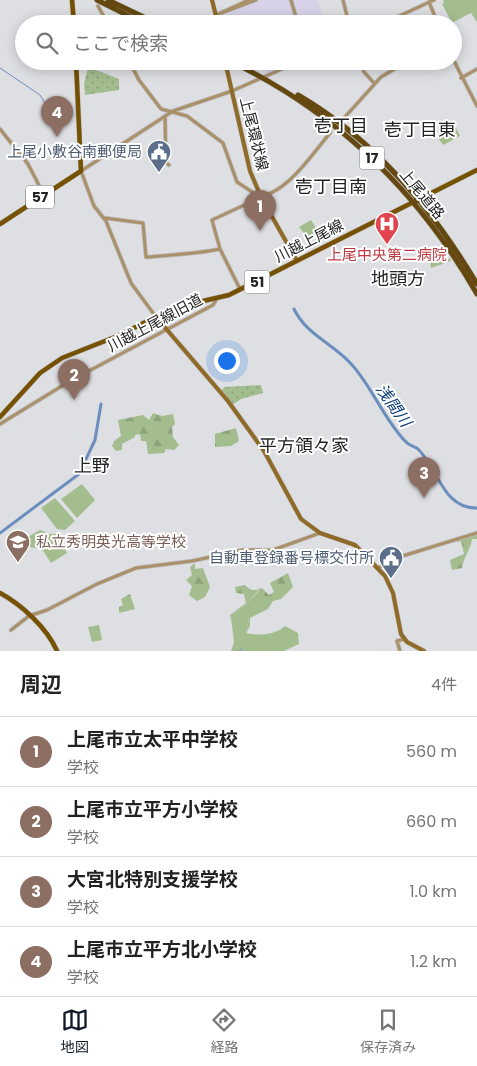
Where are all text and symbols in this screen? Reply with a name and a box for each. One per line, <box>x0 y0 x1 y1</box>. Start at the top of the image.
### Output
search box <box>15 15 462 70</box>
icon: search <box>33 29 61 57</box>
text: ここで検索 <box>73 30 168 57</box>
street label: 上尾環状線 <box>235 95 274 173</box>
pin: 4 <box>41 96 73 137</box>
district label: 壱丁目 <box>314 113 368 138</box>
district label: 壱丁目東 <box>384 117 456 142</box>
public building icon: 上尾小敷谷南郵便局 <box>146 139 172 173</box>
place label: 上尾小敷谷南郵便局 <box>7 141 142 162</box>
road number: 17 <box>360 146 384 170</box>
street label: 上尾道路 <box>395 164 450 223</box>
district label: 壱丁目南 <box>295 174 367 199</box>
road number: 57 <box>26 186 54 208</box>
pin: 1 <box>244 190 276 231</box>
hospital icon: 上尾中央第二病院 <box>374 211 400 245</box>
street label: 川越上尾線 <box>271 214 347 267</box>
place label: 上尾中央第二病院 <box>327 244 447 265</box>
district label: 地頭方 <box>371 266 425 291</box>
road number: 51 <box>244 270 270 294</box>
street label: 川越上尾線旧道 <box>103 289 206 356</box>
your location <box>214 348 240 374</box>
pin: 2 <box>58 359 90 400</box>
water label: 浅間川 <box>370 379 418 433</box>
district label: 平方領々家 <box>259 433 349 458</box>
district label: 上野 <box>74 453 110 478</box>
pin: 3 <box>408 457 440 498</box>
school or university icon: 私立秀明英光高等学校 <box>5 529 31 563</box>
place label: 私立秀明英光高等学校 <box>36 531 186 552</box>
public building icon: 自動車登録番号標交付所 <box>378 545 404 579</box>
place label: 自動車登録番号標交付所 <box>209 547 374 568</box>
text: 周辺 <box>20 670 62 699</box>
text: 4件 <box>431 673 457 696</box>
text: 上尾市立太平中学校 <box>67 726 238 753</box>
text: 1 <box>33 740 39 763</box>
text: 560 m <box>406 740 457 763</box>
text: 学校 <box>67 756 99 779</box>
text: 上尾市立平方小学校 <box>67 796 238 823</box>
text: 2 <box>31 810 41 833</box>
text: 660 m <box>406 810 457 833</box>
text: 学校 <box>67 826 99 849</box>
text: 大宮北特別支援学校 <box>67 866 238 893</box>
text: 3 <box>31 880 41 903</box>
text: 1.0 km <box>409 880 457 903</box>
text: 学校 <box>67 896 99 919</box>
text: 上尾市立平方北小学校 <box>67 936 257 963</box>
text: 4 <box>31 950 41 973</box>
text: 1.2 km <box>410 950 457 973</box>
text: 学校 <box>67 966 99 989</box>
tab: 地図 <box>61 1006 89 1058</box>
tab: 経路 <box>210 1006 238 1058</box>
tab: 保存済み <box>360 1006 416 1058</box>

